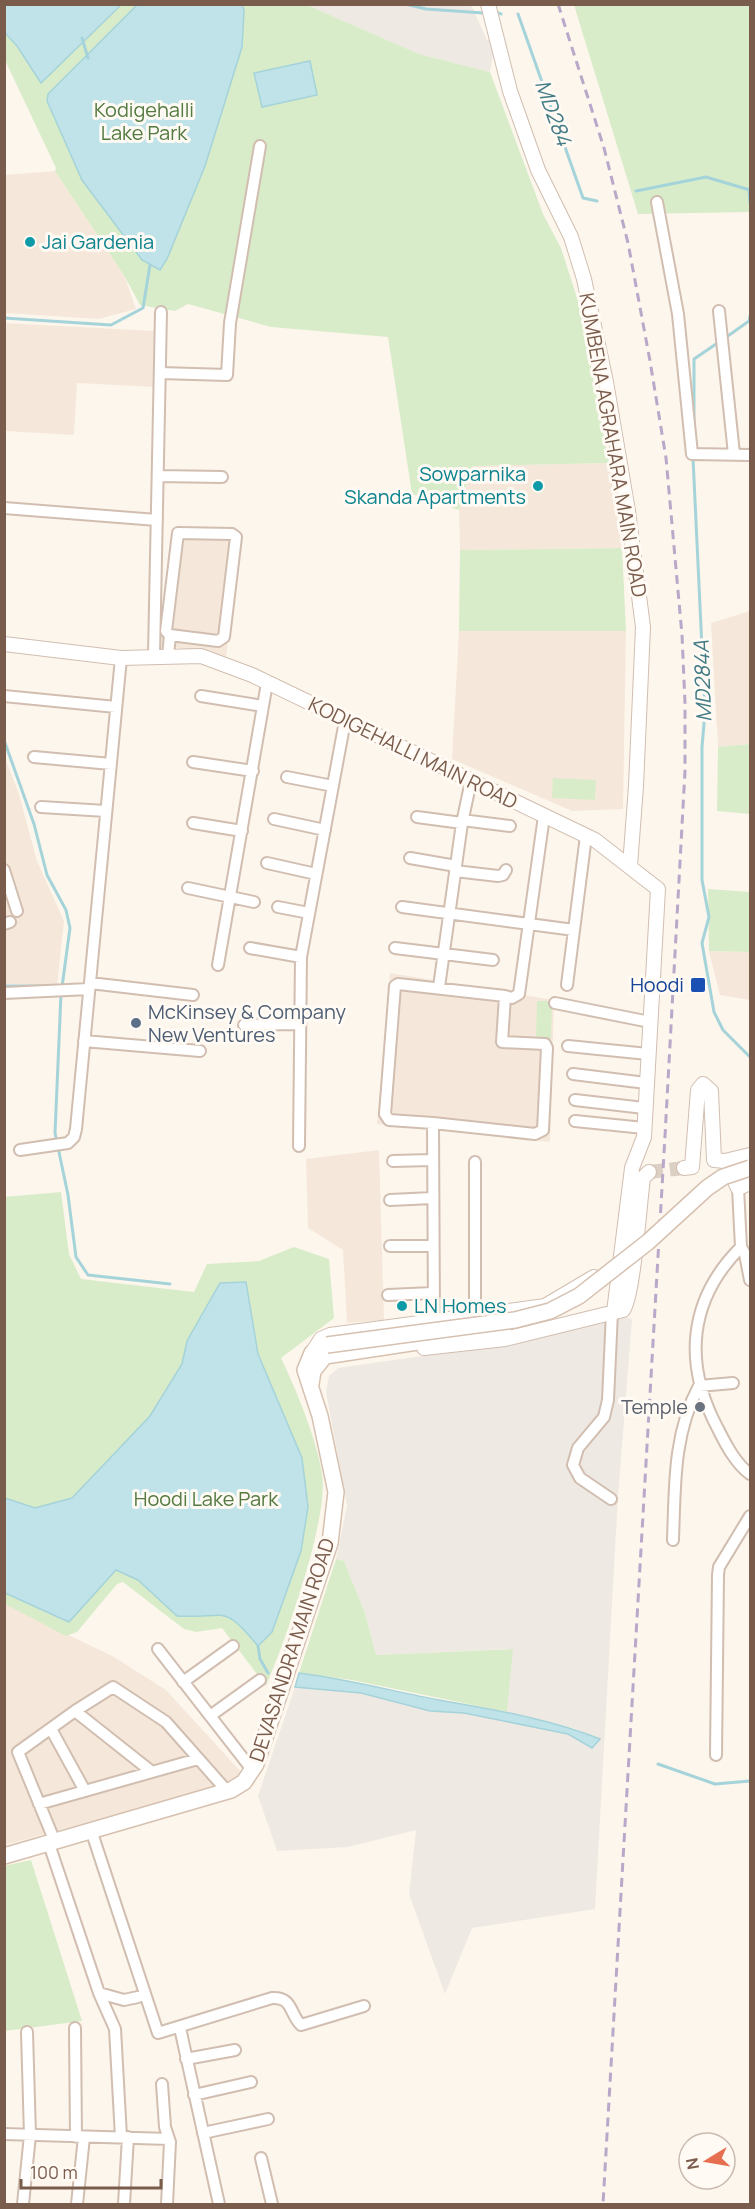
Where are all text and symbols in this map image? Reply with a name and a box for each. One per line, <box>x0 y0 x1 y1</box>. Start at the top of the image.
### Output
water label: MD284 <box>529 76 579 150</box>
park label: Kodigehalli Lake Park <box>94 96 194 146</box>
place label: Jai Gardenia <box>42 228 154 255</box>
marker: Jai Gardenia <box>23 235 37 249</box>
street label: KUMBENA AGRAHARA MAIN ROAD <box>573 291 654 599</box>
place label: Sowparnika Skanda Apartments <box>344 460 526 510</box>
marker: Sowparnika Skanda Apartments <box>531 479 545 493</box>
water label: MD284A <box>687 640 717 722</box>
street label: KODIGEHALLI MAIN ROAD <box>304 690 522 815</box>
place label: Hoodi <box>630 971 684 998</box>
marker: Hoodi <box>689 976 707 994</box>
place label: McKinsey & Company New Ventures <box>148 998 346 1048</box>
marker: McKinsey & Company New Ventures <box>129 1016 143 1030</box>
place label: LN Homes <box>414 1292 507 1319</box>
marker: LN Homes <box>395 1299 409 1313</box>
place label: Temple <box>621 1393 688 1420</box>
marker: Temple <box>693 1400 707 1414</box>
park label: Hoodi Lake Park <box>134 1485 279 1512</box>
street label: DEVASANDRA MAIN ROAD <box>243 1534 340 1765</box>
north arrow <box>677 2131 737 2191</box>
scale bar <box>21 2152 160 2190</box>
text: N <box>680 2156 704 2172</box>
text: 100 m <box>30 2160 78 2184</box>

